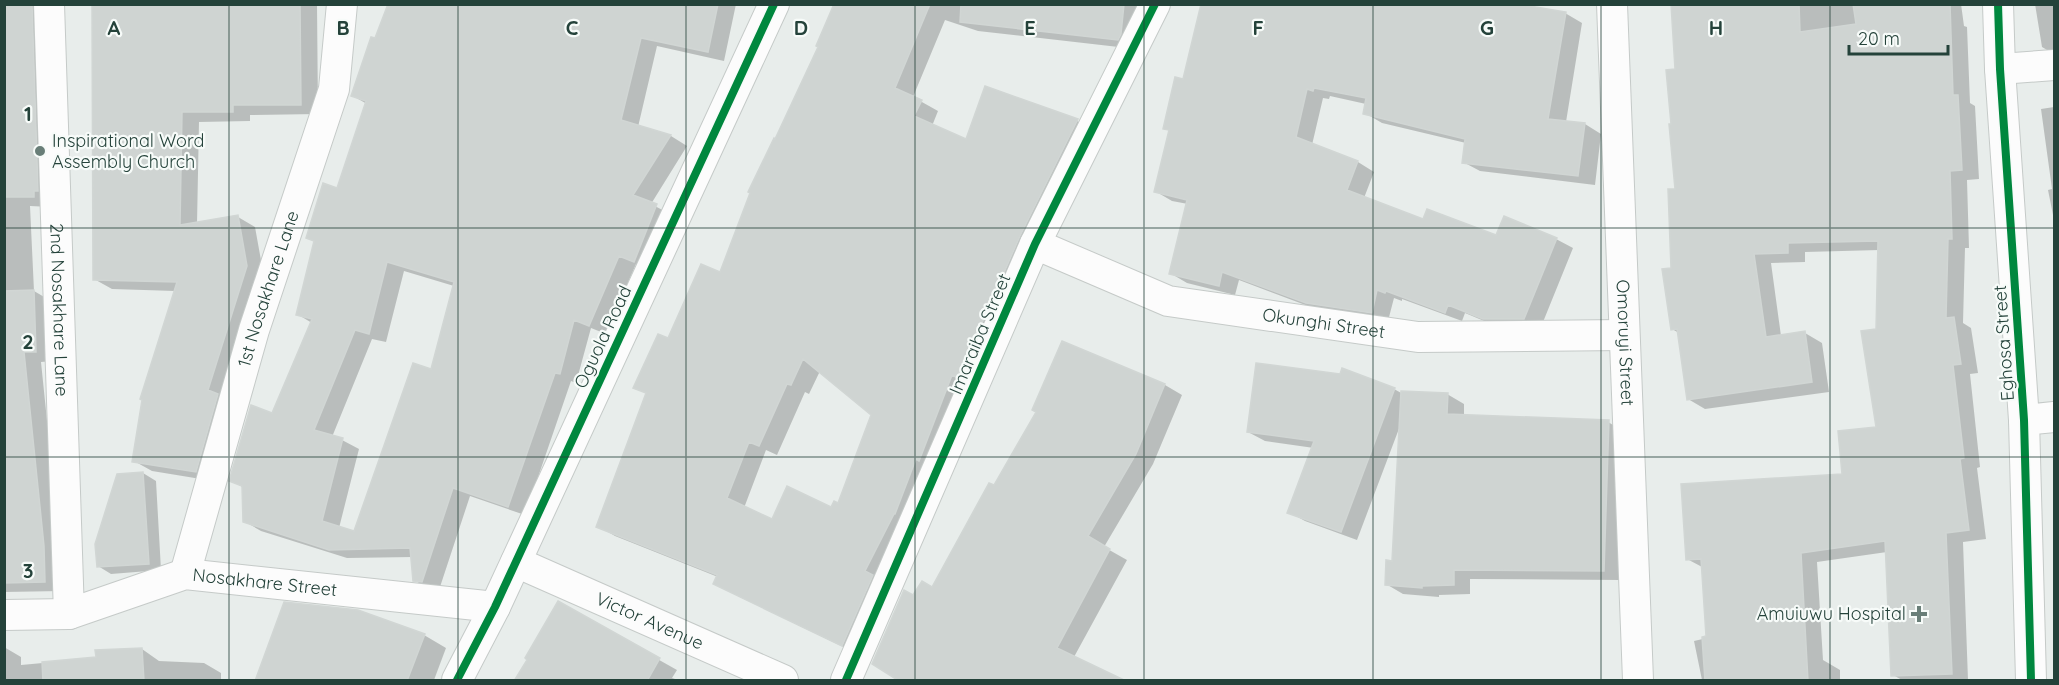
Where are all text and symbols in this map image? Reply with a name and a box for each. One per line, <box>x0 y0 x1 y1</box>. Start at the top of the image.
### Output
text: A <box>108 15 121 40</box>
text: B <box>336 15 350 40</box>
text: C <box>566 15 579 40</box>
text: D <box>794 15 808 40</box>
text: E <box>1024 15 1036 40</box>
text: F <box>1252 15 1264 40</box>
text: G <box>1480 15 1494 40</box>
text: H <box>1709 15 1723 40</box>
scale bar <box>1849 18 1948 56</box>
text: 20 m <box>1858 27 1900 50</box>
text: 1 <box>24 101 32 126</box>
place label: Inspirational Word Assembly Church <box>52 129 204 173</box>
marker: Inspirational Word Assembly Church <box>33 144 47 158</box>
street label: 1st Nosakhare Lane <box>232 208 304 370</box>
street label: 2nd Nosakhare Lane <box>45 223 74 397</box>
street label: Imaraiba Street <box>944 270 1015 398</box>
street label: Omoruyi Street <box>1612 279 1639 406</box>
street label: Oguola Road <box>569 282 636 392</box>
street label: Eghosa Street <box>1988 284 2019 402</box>
street label: Okunghi Street <box>1261 303 1387 343</box>
text: 2 <box>22 329 34 354</box>
text: 3 <box>23 558 33 583</box>
street label: Nosakhare Street <box>192 563 338 601</box>
street label: Victor Avenue <box>592 587 707 654</box>
place label: Amuiuwu Hospital <box>1757 602 1906 625</box>
marker: Amuiuwu Hospital <box>1910 605 1928 623</box>

